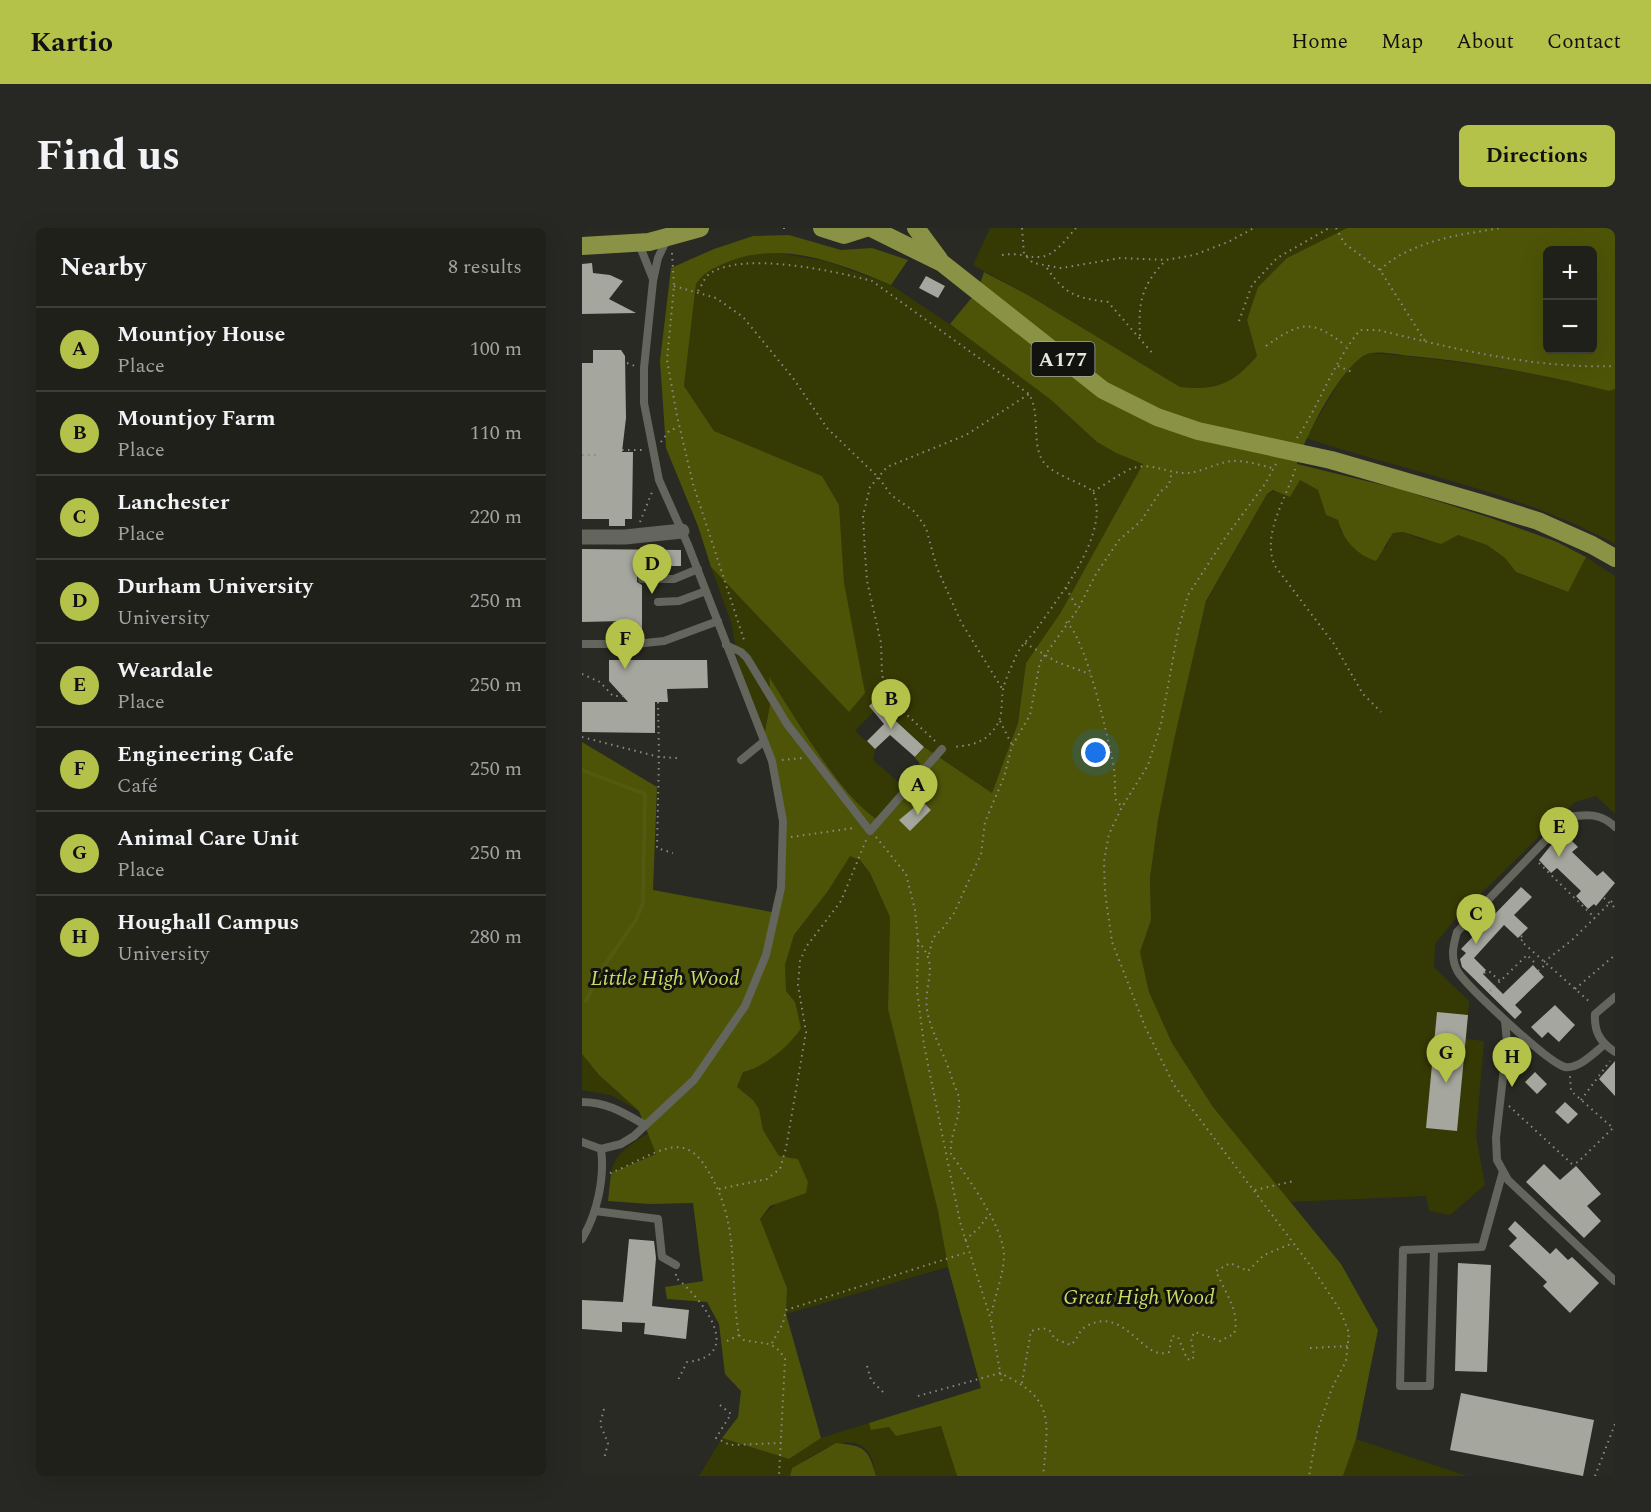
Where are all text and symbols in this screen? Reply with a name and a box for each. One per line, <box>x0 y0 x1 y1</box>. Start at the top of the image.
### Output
text: Kartio <box>30 21 113 64</box>
text: Home <box>1291 26 1348 58</box>
text: Map <box>1381 26 1423 58</box>
text: About <box>1456 26 1514 58</box>
text: Contact <box>1547 26 1621 58</box>
text: Find us <box>36 125 180 188</box>
button: Directions <box>1459 125 1615 187</box>
map controls <box>1543 246 1597 354</box>
button: + <box>1543 246 1597 300</box>
text: Nearby <box>60 247 146 287</box>
text: 8 results <box>448 252 522 282</box>
button: − <box>1543 300 1597 354</box>
text: Mountjoy House <box>117 318 285 351</box>
text: A <box>72 334 87 364</box>
text: 100 m <box>470 334 522 364</box>
road number: A177 <box>1032 342 1094 376</box>
text: Place <box>117 351 165 381</box>
text: Mountjoy Farm <box>117 402 275 435</box>
text: B <box>72 418 87 448</box>
text: 110 m <box>470 418 522 448</box>
text: Place <box>117 435 165 465</box>
text: Lanchester <box>117 486 229 519</box>
text: C <box>72 502 87 532</box>
text: 220 m <box>470 502 522 532</box>
text: Place <box>117 519 165 549</box>
pin: D <box>632 544 672 594</box>
text: Durham University <box>117 570 313 603</box>
text: D <box>71 586 88 616</box>
text: 250 m <box>470 586 522 616</box>
text: University <box>117 603 209 633</box>
pin: F <box>606 620 645 669</box>
text: Weardale <box>117 654 213 687</box>
text: E <box>73 670 86 700</box>
text: 250 m <box>470 670 522 700</box>
pin: B <box>872 680 910 729</box>
text: Place <box>117 687 165 717</box>
text: Engineering Cafe <box>117 738 294 771</box>
your location <box>1081 738 1110 767</box>
text: F <box>73 754 86 784</box>
text: 250 m <box>470 754 522 784</box>
pin: A <box>898 766 938 815</box>
text: Café <box>117 771 158 801</box>
pin: E <box>1540 808 1578 857</box>
text: Animal Care Unit <box>117 822 299 855</box>
text: G <box>72 838 87 868</box>
text: 250 m <box>470 838 522 868</box>
text: Place <box>117 855 165 885</box>
pin: C <box>1456 894 1496 944</box>
text: Houghall Campus <box>117 906 299 939</box>
text: H <box>71 922 88 952</box>
text: 280 m <box>470 922 522 952</box>
text: University <box>117 939 209 969</box>
park label: Little High Wood <box>590 963 740 995</box>
pin: G <box>1426 1034 1466 1083</box>
pin: H <box>1492 1038 1532 1087</box>
park label: Great High Wood <box>1063 1282 1215 1314</box>

